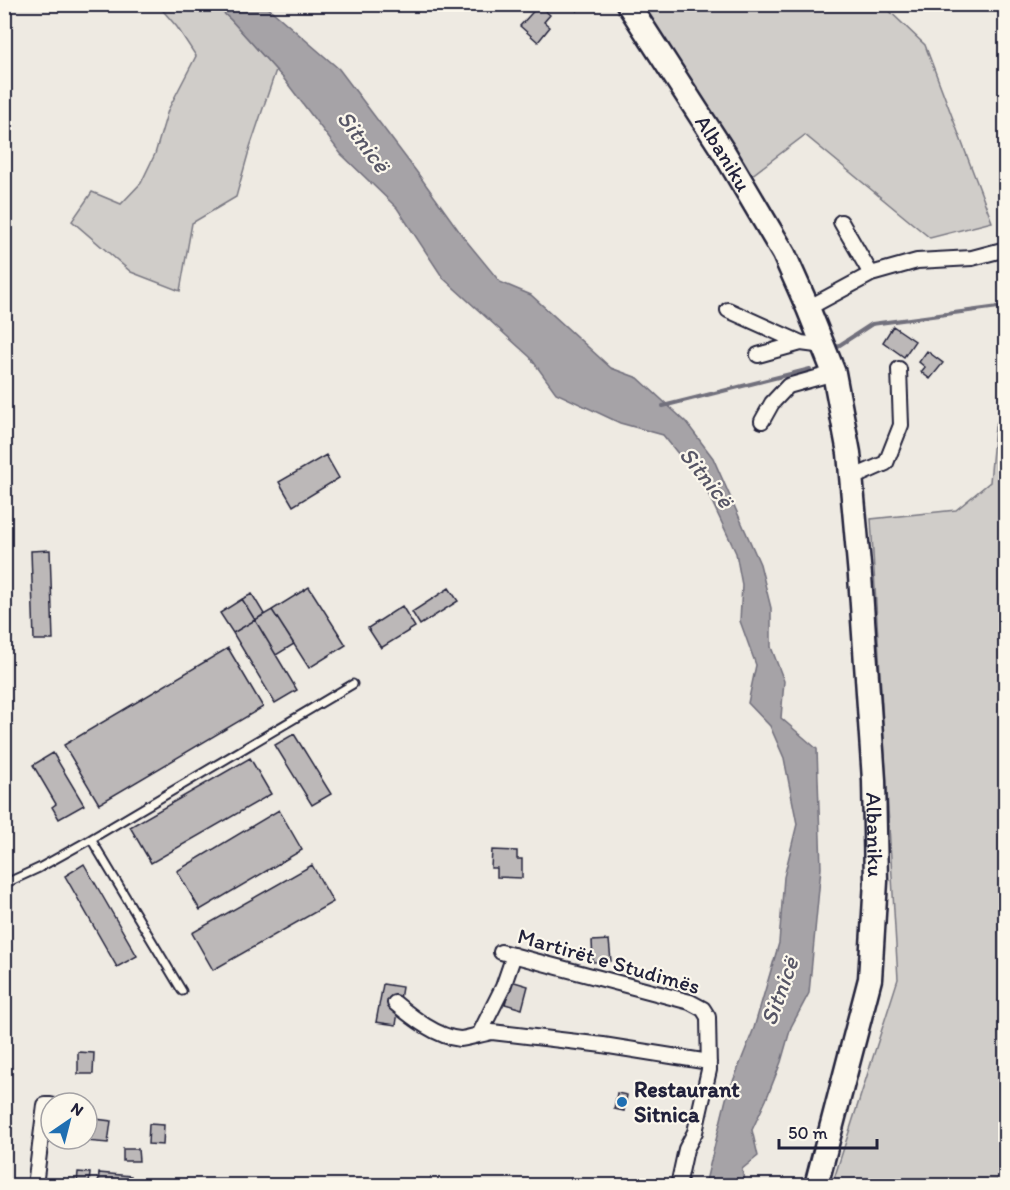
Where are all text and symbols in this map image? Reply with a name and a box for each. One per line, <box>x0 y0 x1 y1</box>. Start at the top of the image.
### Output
water label: Sitnicë <box>331 104 398 179</box>
street label: Albaniku <box>690 110 757 196</box>
water label: Sitnicë <box>674 441 741 515</box>
street label: Albaniku <box>861 792 889 878</box>
street label: Martirët e Studimës <box>515 922 703 1000</box>
water label: Sitnicë <box>753 952 805 1029</box>
place label: Restaurant Sitnica <box>634 1076 740 1128</box>
north arrow <box>39 1091 99 1151</box>
marker: Restaurant Sitnica <box>615 1095 629 1109</box>
text: N <box>67 1098 87 1120</box>
scale bar <box>779 1112 876 1150</box>
text: 50 m <box>788 1122 828 1144</box>

